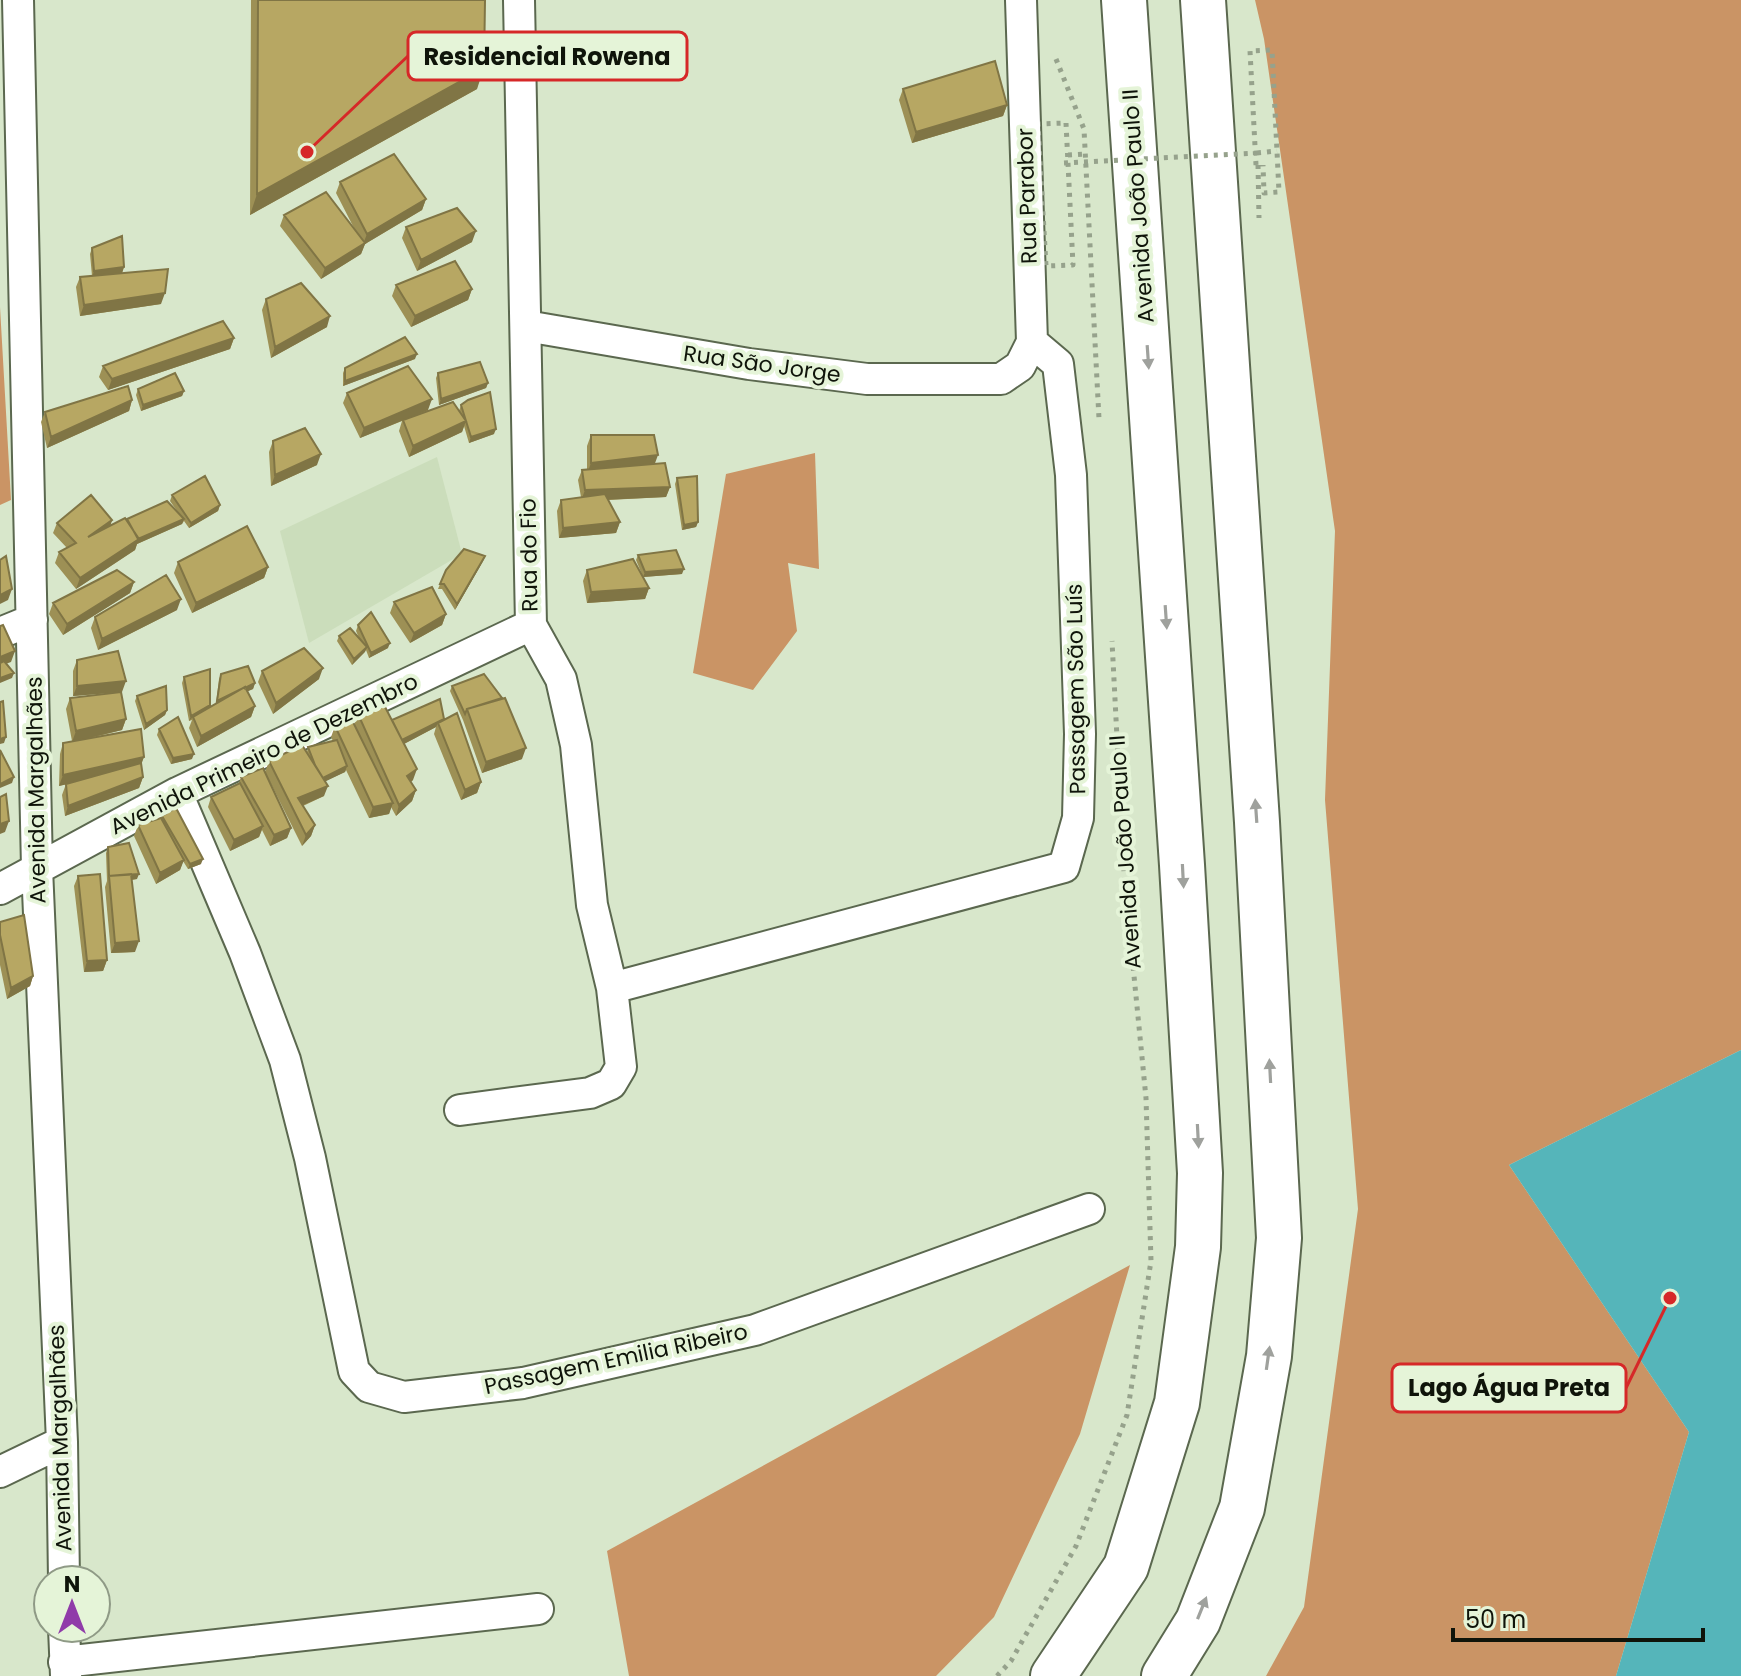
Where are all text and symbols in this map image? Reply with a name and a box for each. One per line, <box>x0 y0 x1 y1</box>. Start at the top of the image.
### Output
callout: Residencial Rowena <box>408 32 687 80</box>
text: Residencial Rowena <box>423 40 671 73</box>
street label: Avenida João Paulo II <box>1114 88 1162 324</box>
street label: Rua Parabor <box>1009 127 1045 265</box>
street label: Rua São Jorge <box>681 338 843 390</box>
one-way arrow <box>1142 345 1155 370</box>
street label: Rua do Fio <box>513 498 545 612</box>
street label: Passagem São Luís <box>1059 583 1093 795</box>
one-way arrow <box>1160 605 1173 630</box>
street label: Avenida Primeiro de Dezembro <box>105 666 423 842</box>
street label: Avenida Margalhães <box>19 676 53 904</box>
street label: Avenida João Paulo II <box>1101 734 1149 970</box>
one-way arrow <box>1249 798 1262 823</box>
one-way arrow <box>1177 864 1190 889</box>
one-way arrow <box>1263 1058 1276 1083</box>
one-way arrow <box>1192 1124 1205 1149</box>
street label: Passagem Emilia Ribeiro <box>481 1316 751 1402</box>
street label: Avenida Margalhães <box>41 1324 79 1552</box>
one-way arrow <box>1262 1345 1275 1370</box>
callout: Lago Água Preta <box>1392 1364 1626 1412</box>
text: Lago Água Preta <box>1408 1371 1610 1404</box>
north arrow <box>32 1564 112 1644</box>
text: N <box>64 1569 80 1600</box>
scale bar <box>1453 1592 1703 1642</box>
one-way arrow <box>1196 1596 1209 1620</box>
text: 50 m <box>1465 1603 1526 1636</box>

